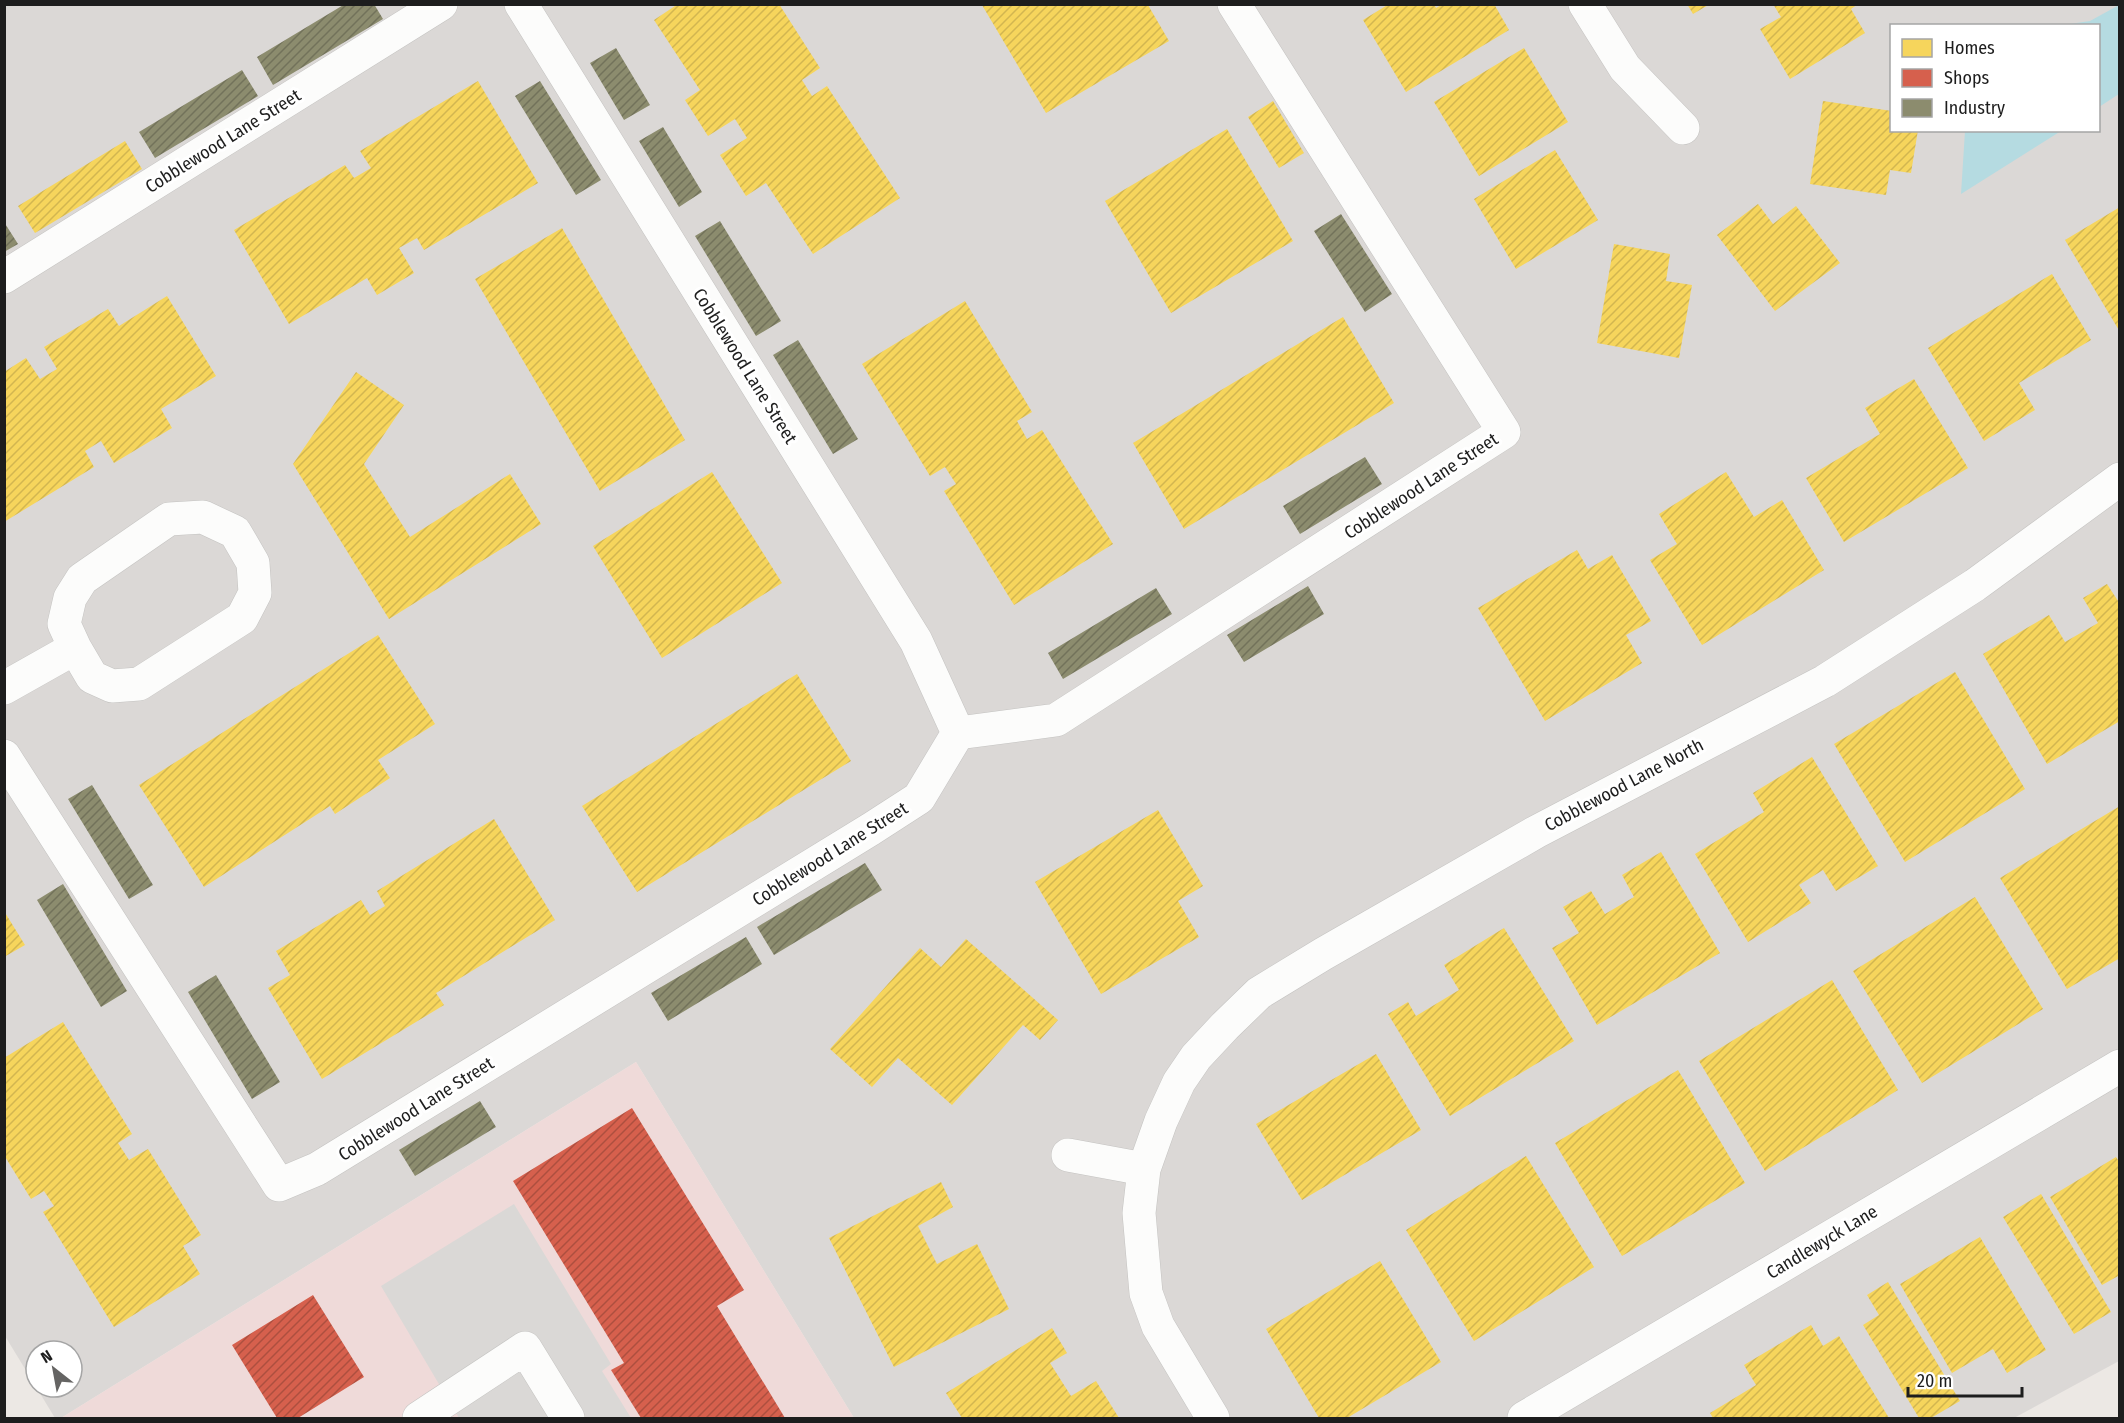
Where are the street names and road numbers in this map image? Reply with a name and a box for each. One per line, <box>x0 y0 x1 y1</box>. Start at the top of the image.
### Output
street label: Cobblewood Lane Street <box>141 84 305 198</box>
street label: Cobblewood Lane Street <box>688 284 802 448</box>
street label: Cobblewood Lane Street <box>1340 428 1502 544</box>
street label: Cobblewood Lane North <box>1541 734 1707 836</box>
street label: Cobblewood Lane Street <box>748 797 912 911</box>
street label: Cobblewood Lane Street <box>334 1052 498 1166</box>
street label: Candlewyck Lane <box>1763 1200 1882 1284</box>

